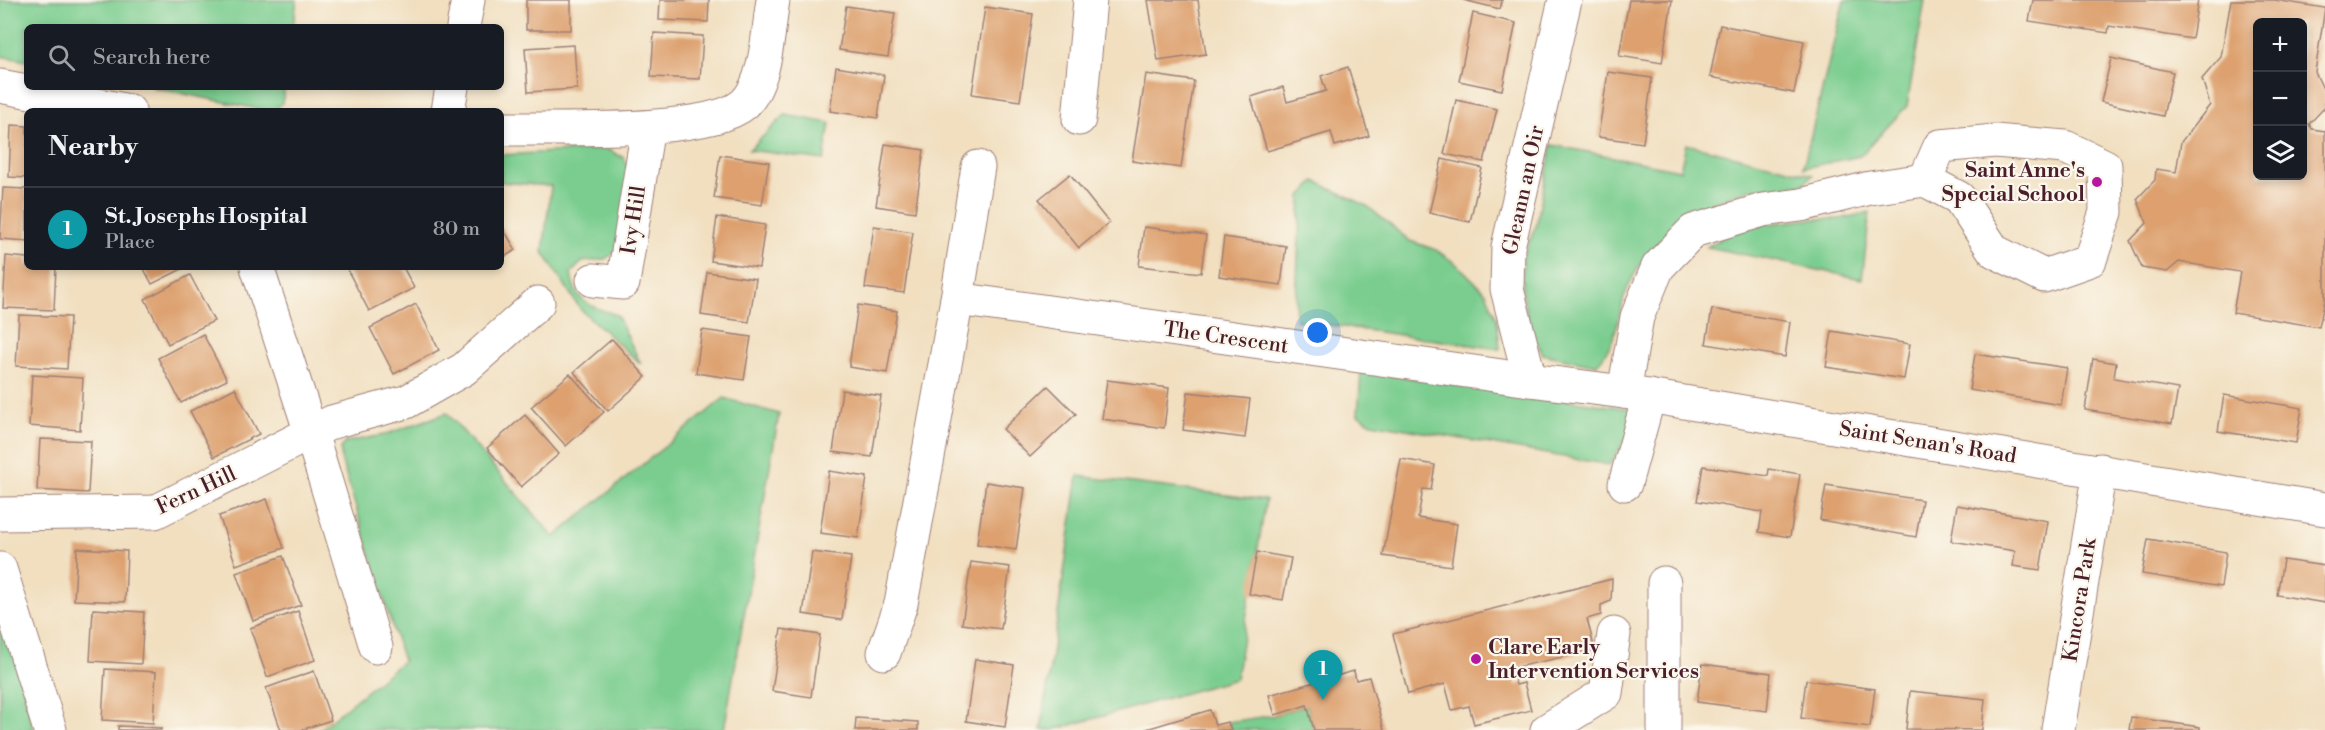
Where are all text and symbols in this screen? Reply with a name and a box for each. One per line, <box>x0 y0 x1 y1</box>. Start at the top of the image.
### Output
map controls <box>2253 18 2307 180</box>
button: + <box>2253 18 2307 72</box>
search box <box>24 24 504 90</box>
icon: search <box>45 41 78 74</box>
text: Search here <box>93 44 210 71</box>
button: − <box>2253 72 2307 126</box>
street label: Gleann an Oir <box>1498 123 1550 258</box>
button: layers <box>2253 126 2307 180</box>
text: Nearby <box>48 131 138 163</box>
place label: Saint Anne's Special School <box>1942 158 2085 208</box>
marker: Saint Anne's Special School <box>2090 175 2104 189</box>
street label: Ivy Hill <box>616 184 652 256</box>
text: St. Josephs Hospital <box>105 203 307 230</box>
text: 1 <box>63 217 72 242</box>
text: 80 m <box>433 217 480 242</box>
text: Place <box>105 230 155 255</box>
street label: The Crescent <box>1162 316 1291 360</box>
your location <box>1303 318 1332 347</box>
street label: Saint Senan's Road <box>1837 416 2018 470</box>
street label: Fern Hill <box>152 461 241 521</box>
street label: Kincora Park <box>2057 535 2103 664</box>
place label: Clare Early Intervention Services <box>1488 635 1699 685</box>
pin: 1 <box>1304 650 1342 700</box>
marker: Clare Early Intervention Services <box>1469 652 1483 666</box>

